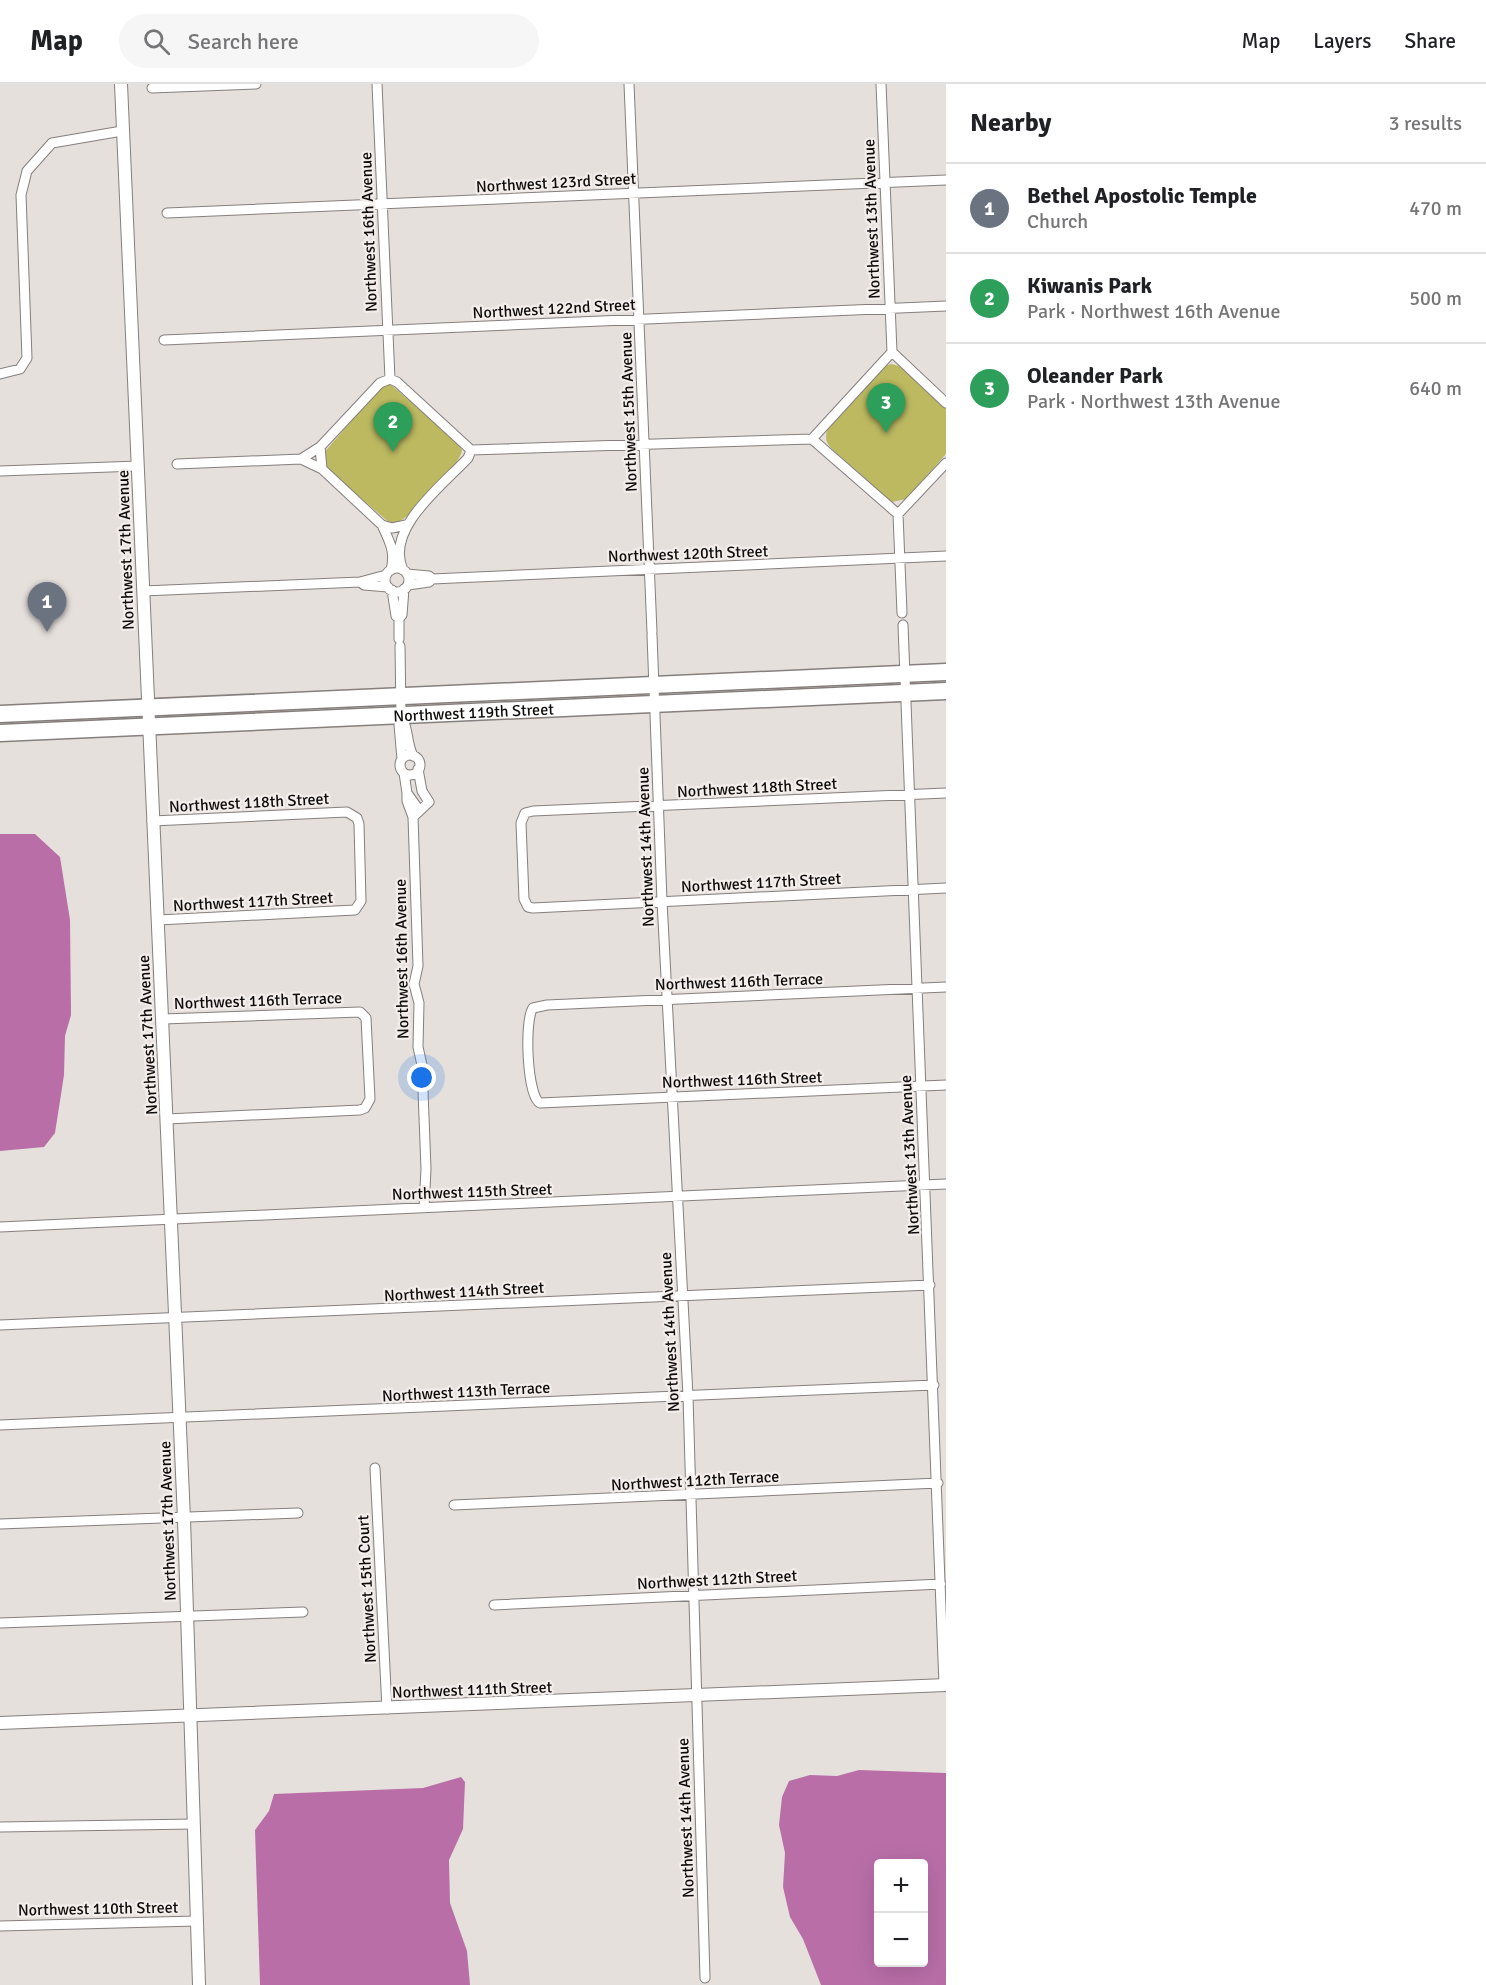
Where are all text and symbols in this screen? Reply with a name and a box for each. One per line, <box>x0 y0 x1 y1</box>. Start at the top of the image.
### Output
search box <box>119 14 539 68</box>
text: Map <box>30 24 83 58</box>
icon: search <box>140 25 173 58</box>
text: Search here <box>188 28 299 55</box>
text: Map <box>1242 28 1280 54</box>
text: Layers <box>1313 28 1371 54</box>
text: Share <box>1404 28 1456 54</box>
text: Nearby <box>970 107 1051 139</box>
text: 3 results <box>1389 111 1462 136</box>
street label: Northwest 13th Avenue <box>859 139 885 299</box>
street label: Northwest 16th Avenue <box>356 152 382 312</box>
street label: Northwest 123rd Street <box>475 169 637 197</box>
text: Bethel Apostolic Temple <box>1027 182 1257 209</box>
text: 1 <box>984 196 995 221</box>
text: 470 m <box>1409 196 1462 221</box>
text: Church <box>1027 209 1088 234</box>
text: Kiwanis Park <box>1027 272 1152 299</box>
text: 2 <box>984 286 995 311</box>
text: 500 m <box>1409 286 1462 311</box>
street label: Northwest 122nd Street <box>472 295 637 323</box>
text: Park · Northwest 16th Avenue <box>1027 299 1280 324</box>
street label: Northwest 15th Avenue <box>616 332 642 492</box>
text: Oleander Park <box>1027 362 1163 389</box>
text: 3 <box>984 376 995 401</box>
text: 640 m <box>1409 376 1462 401</box>
pin: 3 <box>866 384 906 433</box>
text: Park · Northwest 13th Avenue <box>1027 389 1280 414</box>
pin: 2 <box>374 402 412 452</box>
street label: Northwest 17th Avenue <box>113 470 139 630</box>
street label: Northwest 120th Street <box>608 541 769 567</box>
pin: 1 <box>28 582 66 632</box>
street label: Northwest 119th Street <box>393 699 555 727</box>
street label: Northwest 14th Avenue <box>633 767 659 927</box>
street label: Northwest 118th Street <box>676 774 838 802</box>
street label: Northwest 118th Street <box>168 789 330 817</box>
street label: Northwest 117th Street <box>680 869 842 897</box>
street label: Northwest 16th Avenue <box>391 879 413 1039</box>
street label: Northwest 117th Street <box>172 888 334 916</box>
street label: Northwest 17th Avenue <box>134 954 162 1115</box>
street label: Northwest 116th Terrace <box>655 969 824 995</box>
street label: Northwest 116th Terrace <box>174 988 343 1014</box>
your location <box>407 1063 436 1092</box>
street label: Northwest 116th Street <box>662 1067 823 1093</box>
street label: Northwest 13th Avenue <box>896 1074 924 1235</box>
street label: Northwest 115th Street <box>392 1179 553 1205</box>
street label: Northwest 14th Avenue <box>656 1251 684 1412</box>
street label: Northwest 114th Street <box>383 1278 545 1306</box>
street label: Northwest 113th Terrace <box>381 1378 551 1406</box>
street label: Northwest 17th Avenue <box>155 1441 181 1601</box>
street label: Northwest 112th Terrace <box>610 1467 780 1495</box>
street label: Northwest 15th Court <box>353 1514 381 1664</box>
street label: Northwest 112th Street <box>636 1566 798 1594</box>
street label: Northwest 111th Street <box>392 1677 553 1703</box>
street label: Northwest 14th Avenue <box>673 1738 699 1898</box>
map controls <box>874 1859 928 1967</box>
button: + <box>874 1859 928 1913</box>
street label: Northwest 110th Street <box>18 1898 179 1920</box>
button: − <box>874 1913 928 1967</box>

